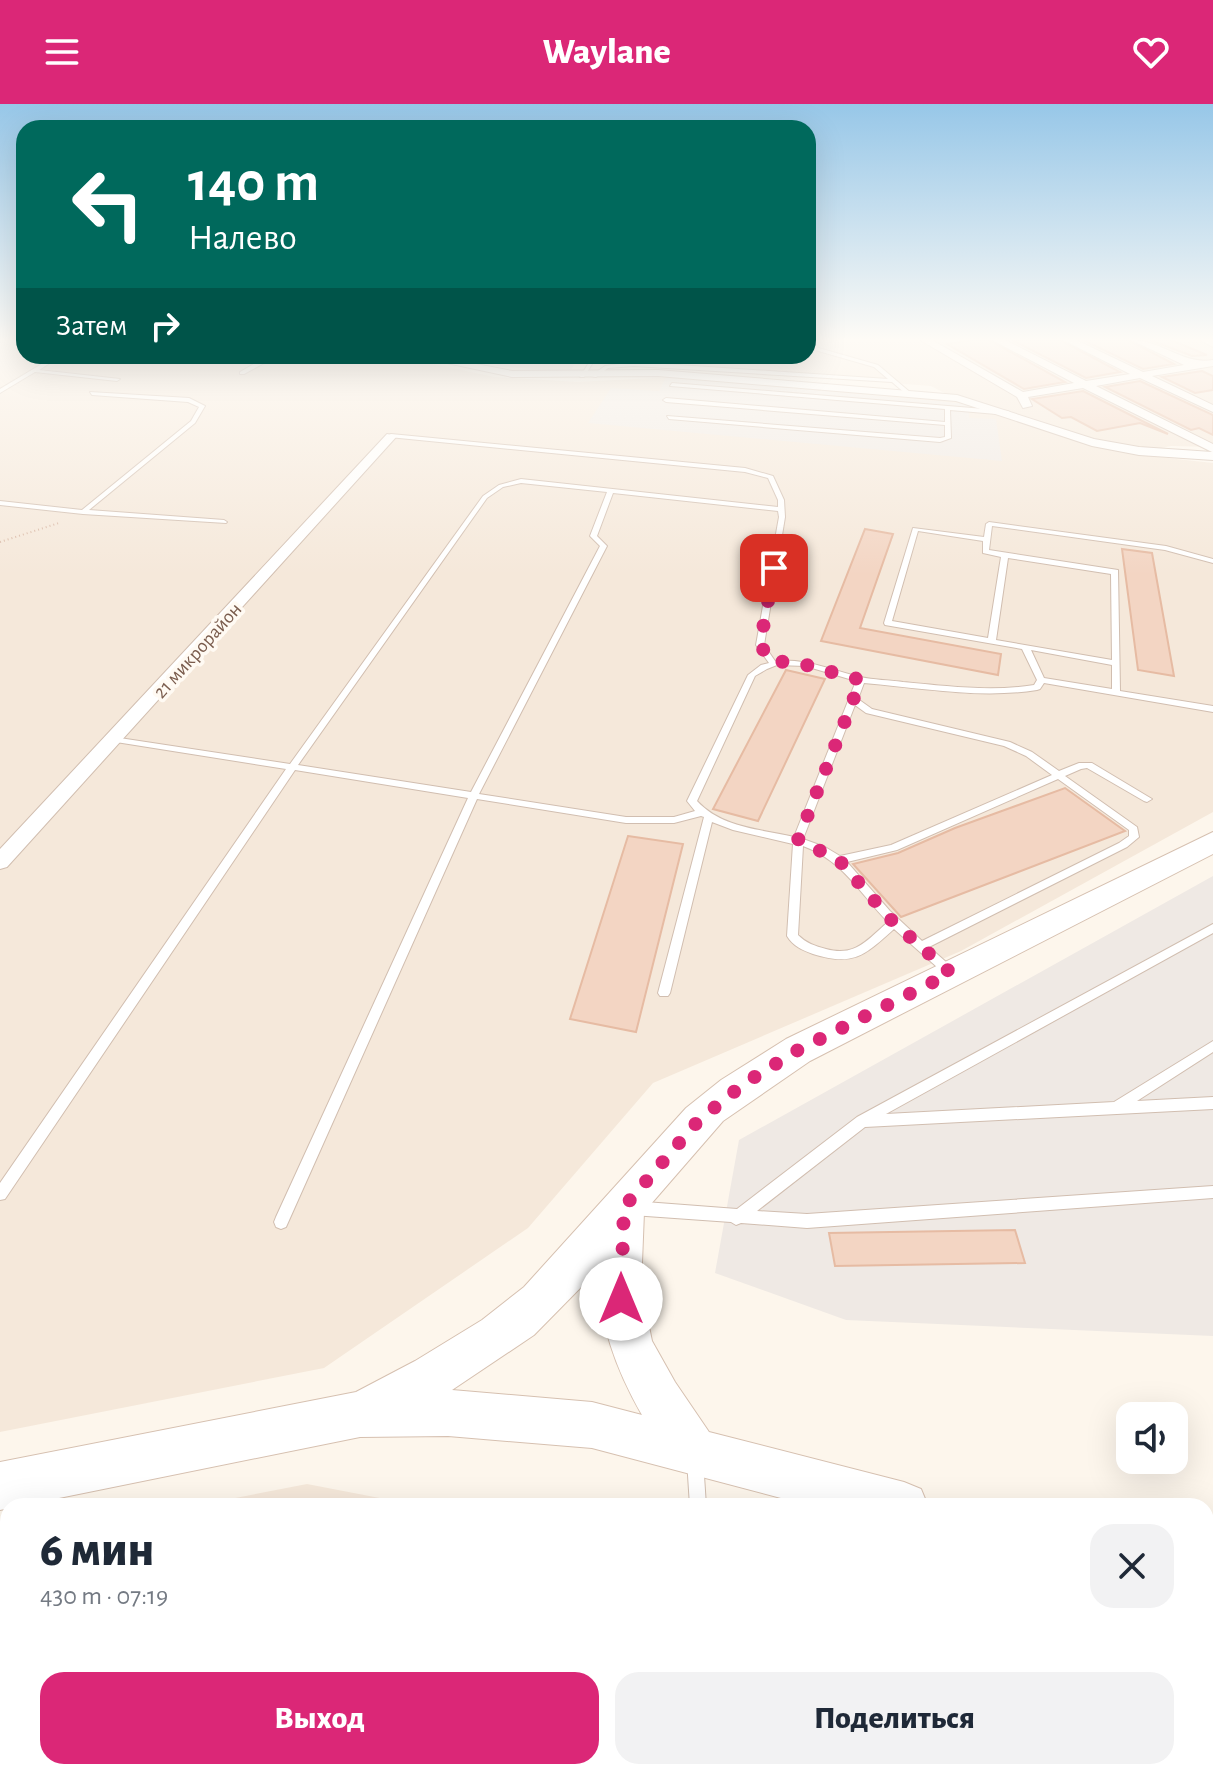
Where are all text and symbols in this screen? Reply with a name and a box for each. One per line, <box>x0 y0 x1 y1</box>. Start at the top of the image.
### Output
icon: menu <box>40 30 84 74</box>
icon: heart <box>1129 30 1173 74</box>
text: Waylane <box>542 34 671 70</box>
icon: left <box>56 152 160 256</box>
text: 140 m <box>188 155 319 211</box>
text: Налево <box>188 220 297 256</box>
icon: right <box>143 304 187 348</box>
text: Затем <box>56 311 127 341</box>
pin <box>740 534 808 602</box>
icon: arrive <box>752 546 796 590</box>
street label: 21 микрорайон <box>150 599 246 702</box>
position arrow <box>579 1257 663 1341</box>
map controls <box>1116 1402 1188 1474</box>
button: sound <box>1116 1402 1188 1474</box>
button: close <box>1090 1524 1174 1608</box>
text: 6 мин <box>40 1527 154 1575</box>
text: 430 m · 07:19 <box>40 1583 168 1609</box>
button: Выход <box>40 1672 599 1764</box>
button: Поделиться <box>615 1672 1174 1764</box>

